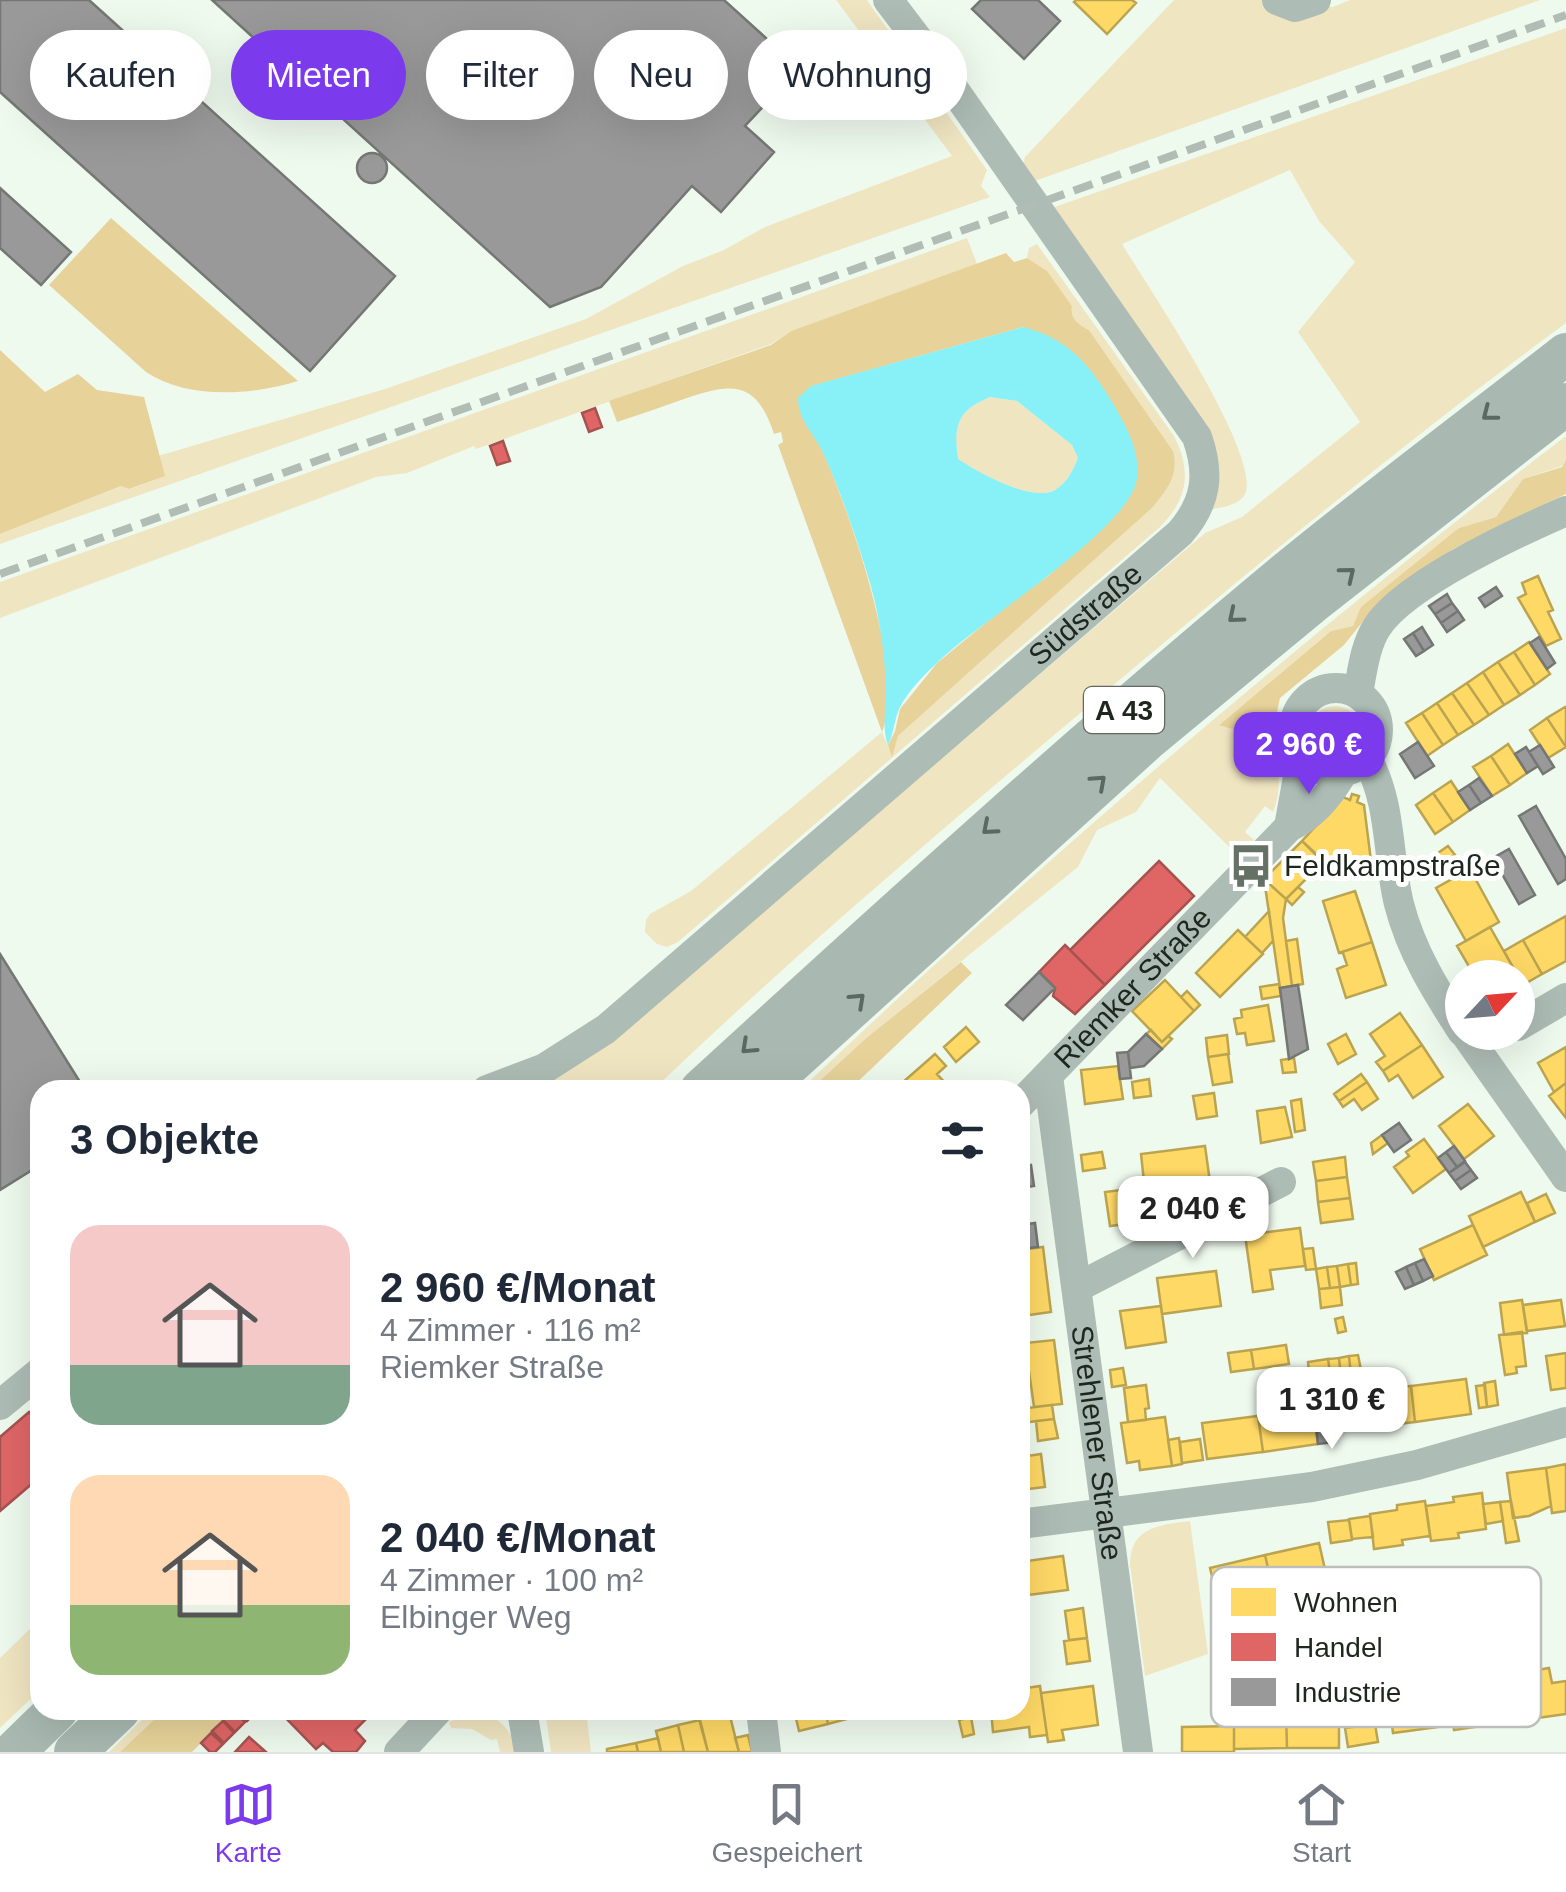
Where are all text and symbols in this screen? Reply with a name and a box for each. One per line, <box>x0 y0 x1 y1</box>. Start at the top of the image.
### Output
chip: Kaufen <box>30 30 211 120</box>
chip: Mieten <box>231 30 406 120</box>
chip: Filter <box>426 30 574 120</box>
chip: Neu <box>594 30 728 120</box>
chip: Wohnung <box>748 30 967 120</box>
one-way arrow <box>1482 402 1500 420</box>
street label: Südstraße <box>1022 557 1148 672</box>
one-way arrow <box>1337 568 1355 586</box>
one-way arrow <box>1228 605 1247 623</box>
road number: A 43 <box>1084 687 1164 733</box>
pin: 2 960 € <box>1217 712 1401 797</box>
text: 2 960 € <box>1256 726 1362 762</box>
one-way arrow <box>1087 776 1106 794</box>
one-way arrow <box>982 817 1001 835</box>
bus stop icon: Feldkampstraße <box>1227 842 1275 890</box>
place label: Feldkampstraße <box>1284 849 1501 882</box>
street label: Riemker Straße <box>1047 901 1218 1074</box>
north arrow <box>1445 960 1535 1050</box>
map controls <box>1445 960 1535 1050</box>
one-way arrow <box>846 994 865 1012</box>
one-way arrow <box>741 1035 760 1053</box>
icon: filters <box>935 1113 990 1168</box>
text: 3 Objekte <box>70 1116 259 1163</box>
pin: 2 040 € <box>1101 1176 1285 1261</box>
text: 2 040 € <box>1140 1190 1246 1226</box>
text: 2 960 €/Monat <box>380 1264 655 1311</box>
icon: home <box>150 1265 270 1385</box>
text: 4 Zimmer · 116 m² <box>380 1312 641 1348</box>
street label: Strehlener Straße <box>1065 1323 1129 1562</box>
text: Riemker Straße <box>380 1349 604 1385</box>
pin: 1 310 € <box>1240 1367 1424 1452</box>
text: 1 310 € <box>1279 1381 1385 1417</box>
text: 2 040 €/Monat <box>380 1514 655 1561</box>
icon: home <box>150 1515 270 1635</box>
text: 4 Zimmer · 100 m² <box>380 1562 643 1598</box>
legend <box>1211 1567 1541 1727</box>
text: Wohnen <box>1294 1587 1398 1618</box>
text: Elbinger Weg <box>380 1599 572 1635</box>
text: Handel <box>1294 1632 1383 1663</box>
text: Industrie <box>1294 1677 1401 1708</box>
tab: Karte <box>215 1777 282 1869</box>
tab: Gespeichert <box>711 1777 862 1869</box>
tab: Start <box>1292 1777 1351 1869</box>

